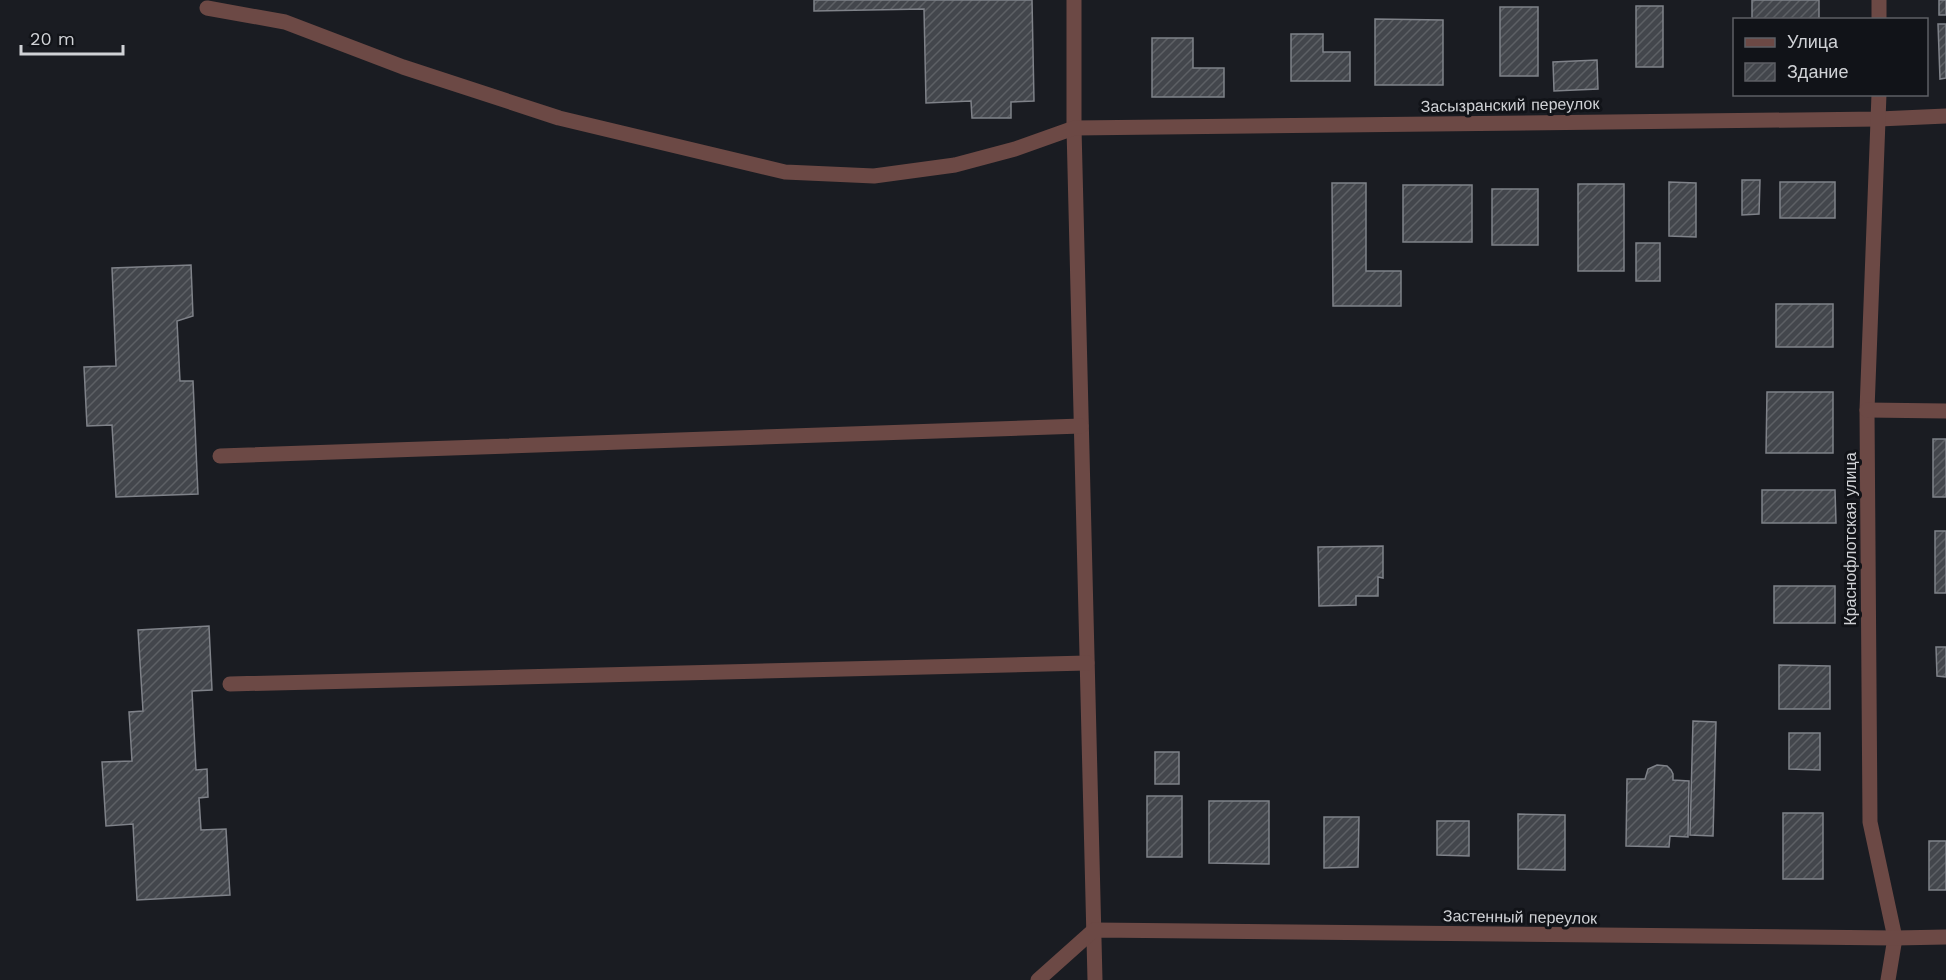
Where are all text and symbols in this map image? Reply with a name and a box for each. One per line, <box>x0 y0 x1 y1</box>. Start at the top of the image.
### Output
scale bar <box>21 18 123 56</box>
legend <box>1733 18 1928 96</box>
text: 20 m <box>30 28 75 49</box>
text: Улица <box>1787 31 1839 52</box>
text: Здание <box>1787 61 1848 82</box>
street label: Засызранский переулок <box>1421 94 1600 116</box>
street label: Краснофлотская улица <box>1841 452 1860 626</box>
street label: Застенный переулок <box>1443 906 1598 928</box>

